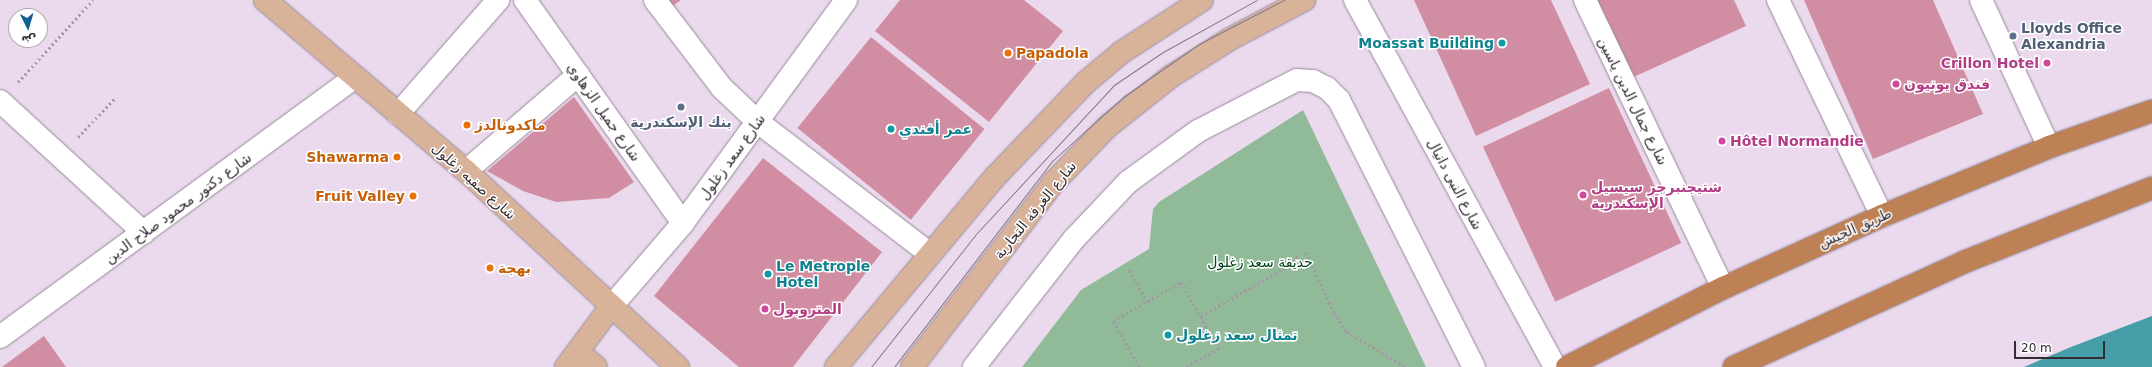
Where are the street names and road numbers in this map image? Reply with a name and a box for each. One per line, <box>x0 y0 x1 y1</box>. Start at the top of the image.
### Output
street label: شارع جمال الدين ياسين <box>1595 34 1671 168</box>
street label: شارع جميل الزهاوي <box>564 59 644 165</box>
street label: شارع سعد زغلول <box>695 111 769 203</box>
street label: شارع النبى دانيال <box>1424 135 1486 233</box>
street label: شارع صفيه زغلول <box>429 139 519 223</box>
street label: شارع دكتور محمود صلاح الدين <box>101 149 255 267</box>
street label: شارع الغرفة التجارية <box>990 158 1080 262</box>
street label: طريق الجيش <box>1816 204 1894 252</box>

